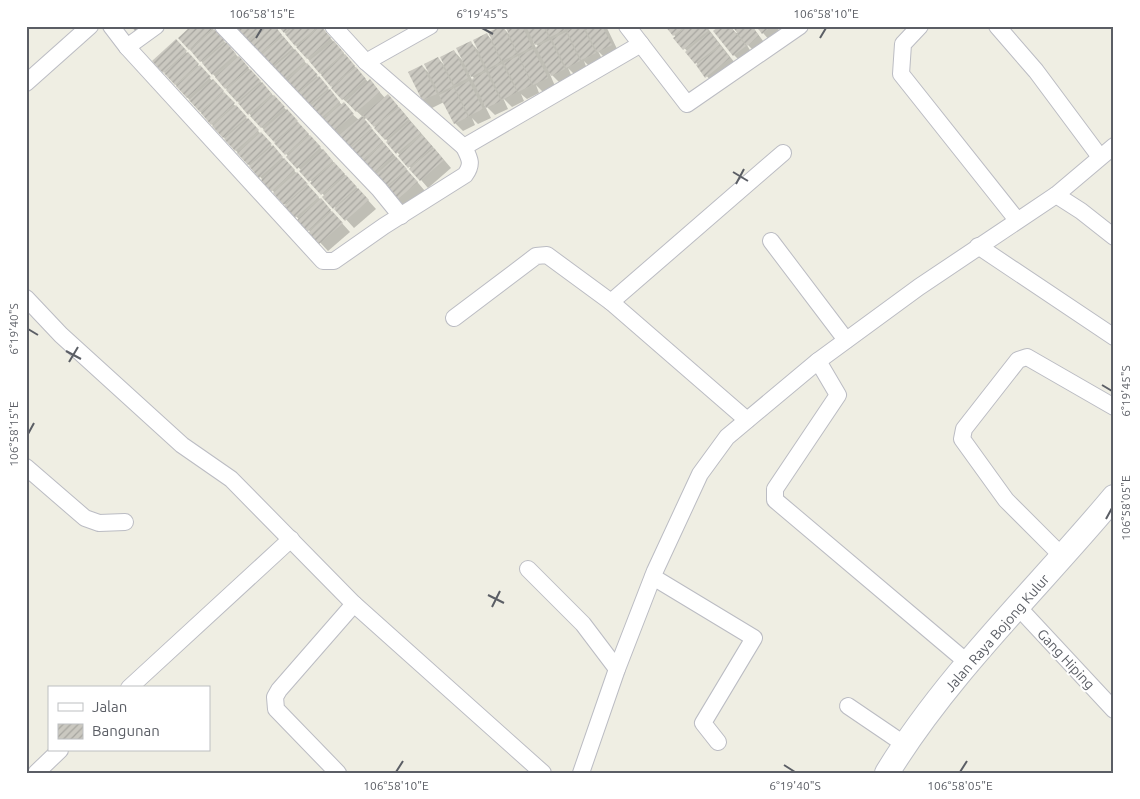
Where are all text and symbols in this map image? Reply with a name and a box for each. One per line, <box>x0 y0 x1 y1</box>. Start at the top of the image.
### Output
text: 106°58'15"E <box>229 7 295 20</box>
text: 6°19'45"S <box>456 7 508 20</box>
text: 106°58'10"E <box>793 7 859 20</box>
text: 6°19'40"S <box>7 303 20 355</box>
text: 6°19'45"S <box>1119 365 1132 417</box>
text: 106°58'15"E <box>7 401 20 467</box>
text: 106°58'05"E <box>1119 475 1132 541</box>
street label: Jalan Raya Bojong Kulur <box>942 570 1053 695</box>
street label: Gang Hiping <box>1034 626 1098 692</box>
legend <box>48 686 210 752</box>
text: Jalan <box>92 698 127 715</box>
text: Bangunan <box>92 722 160 739</box>
text: 106°58'10"E <box>363 779 429 792</box>
text: 6°19'40"S <box>769 779 821 792</box>
text: 106°58'05"E <box>927 779 993 792</box>

